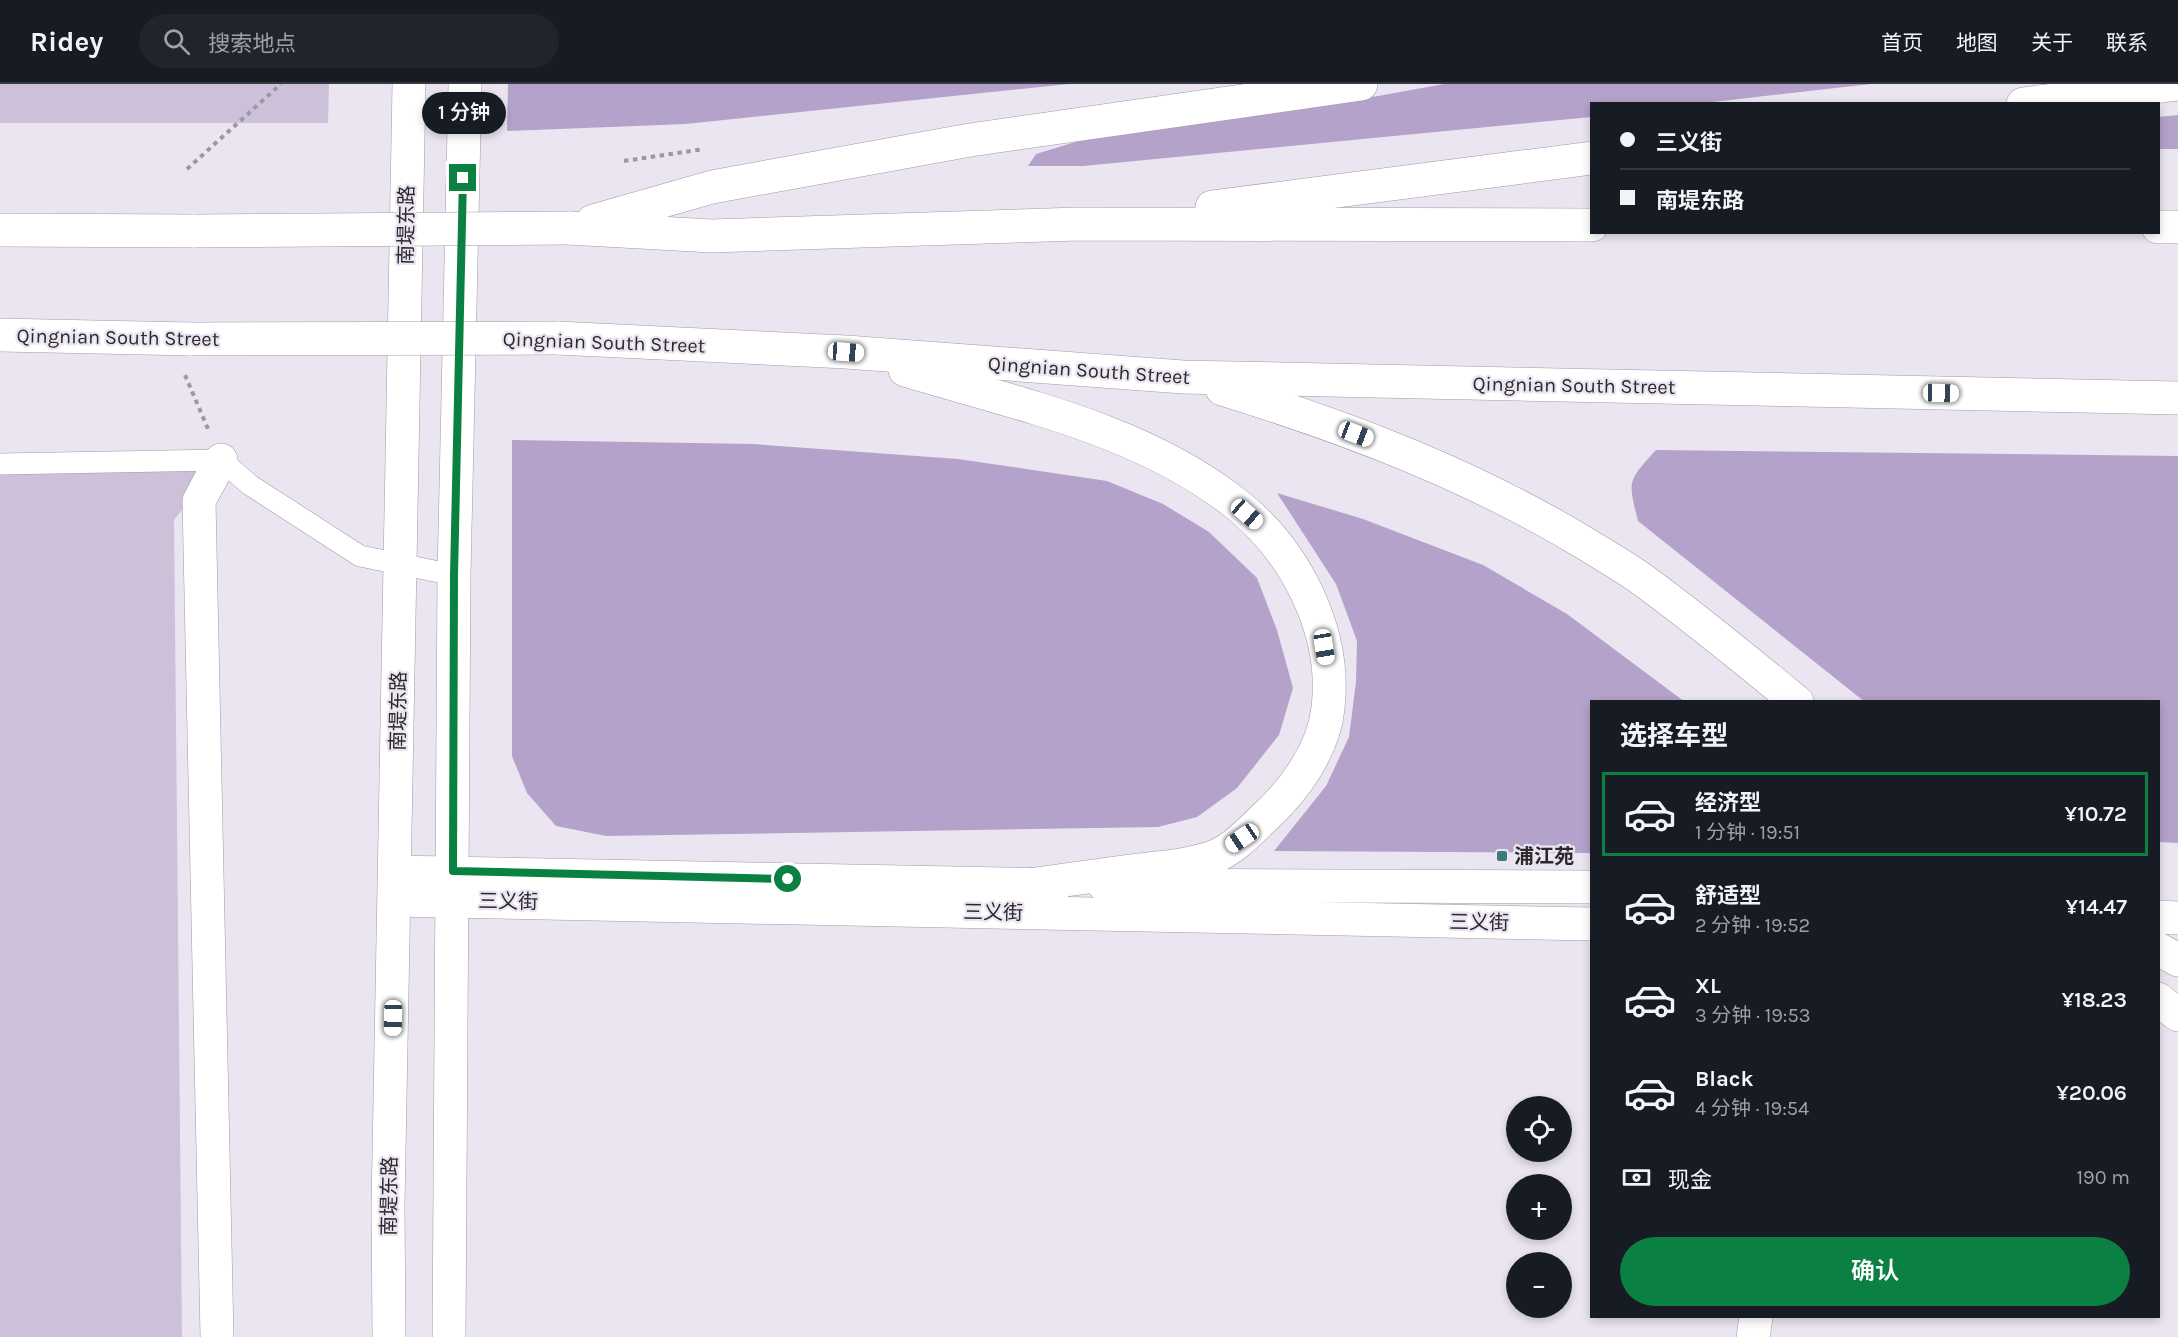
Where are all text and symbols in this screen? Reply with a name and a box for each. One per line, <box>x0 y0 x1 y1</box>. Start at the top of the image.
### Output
search box <box>139 14 559 68</box>
text: Ridey <box>30 25 103 58</box>
icon: search <box>160 25 193 58</box>
text: 搜索地点 <box>208 31 296 57</box>
text: 首页 <box>1881 31 1923 55</box>
text: 地图 <box>1956 31 1998 55</box>
text: 关于 <box>2031 31 2073 55</box>
text: 联系 <box>2106 31 2148 55</box>
callout: 1 分钟 <box>421 91 505 133</box>
text: 1 分钟 <box>438 101 490 124</box>
text: 三义街 <box>1656 130 1722 156</box>
route end <box>449 164 476 191</box>
street label: 南堤东路 <box>394 185 419 265</box>
text: 南堤东路 <box>1656 188 1744 214</box>
street label: Qingnian South Street <box>17 324 220 351</box>
street label: Qingnian South Street <box>502 327 706 358</box>
car <box>827 342 865 362</box>
street label: Qingnian South Street <box>987 352 1191 389</box>
street label: Qingnian South Street <box>1473 372 1676 399</box>
car <box>1923 384 1959 402</box>
car <box>1336 419 1376 449</box>
car <box>1228 495 1266 533</box>
car <box>1312 628 1336 666</box>
street label: 南堤东路 <box>386 671 411 751</box>
text: 选择车型 <box>1620 720 1728 752</box>
icon: car <box>1623 787 1677 841</box>
text: 经济型 <box>1695 790 1761 816</box>
text: ¥10.72 <box>2065 801 2127 827</box>
car <box>1222 820 1262 856</box>
text: 1 分钟 · 19:51 <box>1695 821 1800 844</box>
place label: 浦江苑 <box>1514 845 1574 868</box>
marker: 浦江苑 <box>1495 849 1509 863</box>
route start <box>774 865 801 892</box>
icon: car <box>1623 880 1677 934</box>
text: 舒适型 <box>1695 883 1761 909</box>
street label: 三义街 <box>478 889 538 914</box>
text: ¥14.47 <box>2066 894 2127 920</box>
street label: 三义街 <box>963 900 1023 925</box>
street label: 三义街 <box>1449 910 1509 935</box>
text: 2 分钟 · 19:52 <box>1695 914 1810 937</box>
icon: car <box>1623 973 1677 1027</box>
text: XL <box>1695 973 1721 999</box>
text: ¥18.23 <box>2061 987 2127 1013</box>
car <box>384 1000 402 1036</box>
text: 3 分钟 · 19:53 <box>1695 1004 1811 1027</box>
icon: car <box>1623 1066 1677 1120</box>
text: Black <box>1695 1066 1754 1092</box>
text: ¥20.06 <box>2056 1080 2127 1106</box>
map controls <box>1506 1096 1572 1318</box>
button: locate <box>1506 1096 1572 1162</box>
text: 4 分钟 · 19:54 <box>1695 1097 1809 1120</box>
street label: 南堤东路 <box>377 1156 402 1236</box>
icon: cash <box>1620 1161 1653 1194</box>
text: 190 m <box>2076 1166 2130 1189</box>
text: 现金 <box>1668 1167 1712 1193</box>
button: + <box>1506 1174 1572 1240</box>
button: 确认 <box>1620 1237 2130 1306</box>
button: − <box>1506 1252 1572 1318</box>

